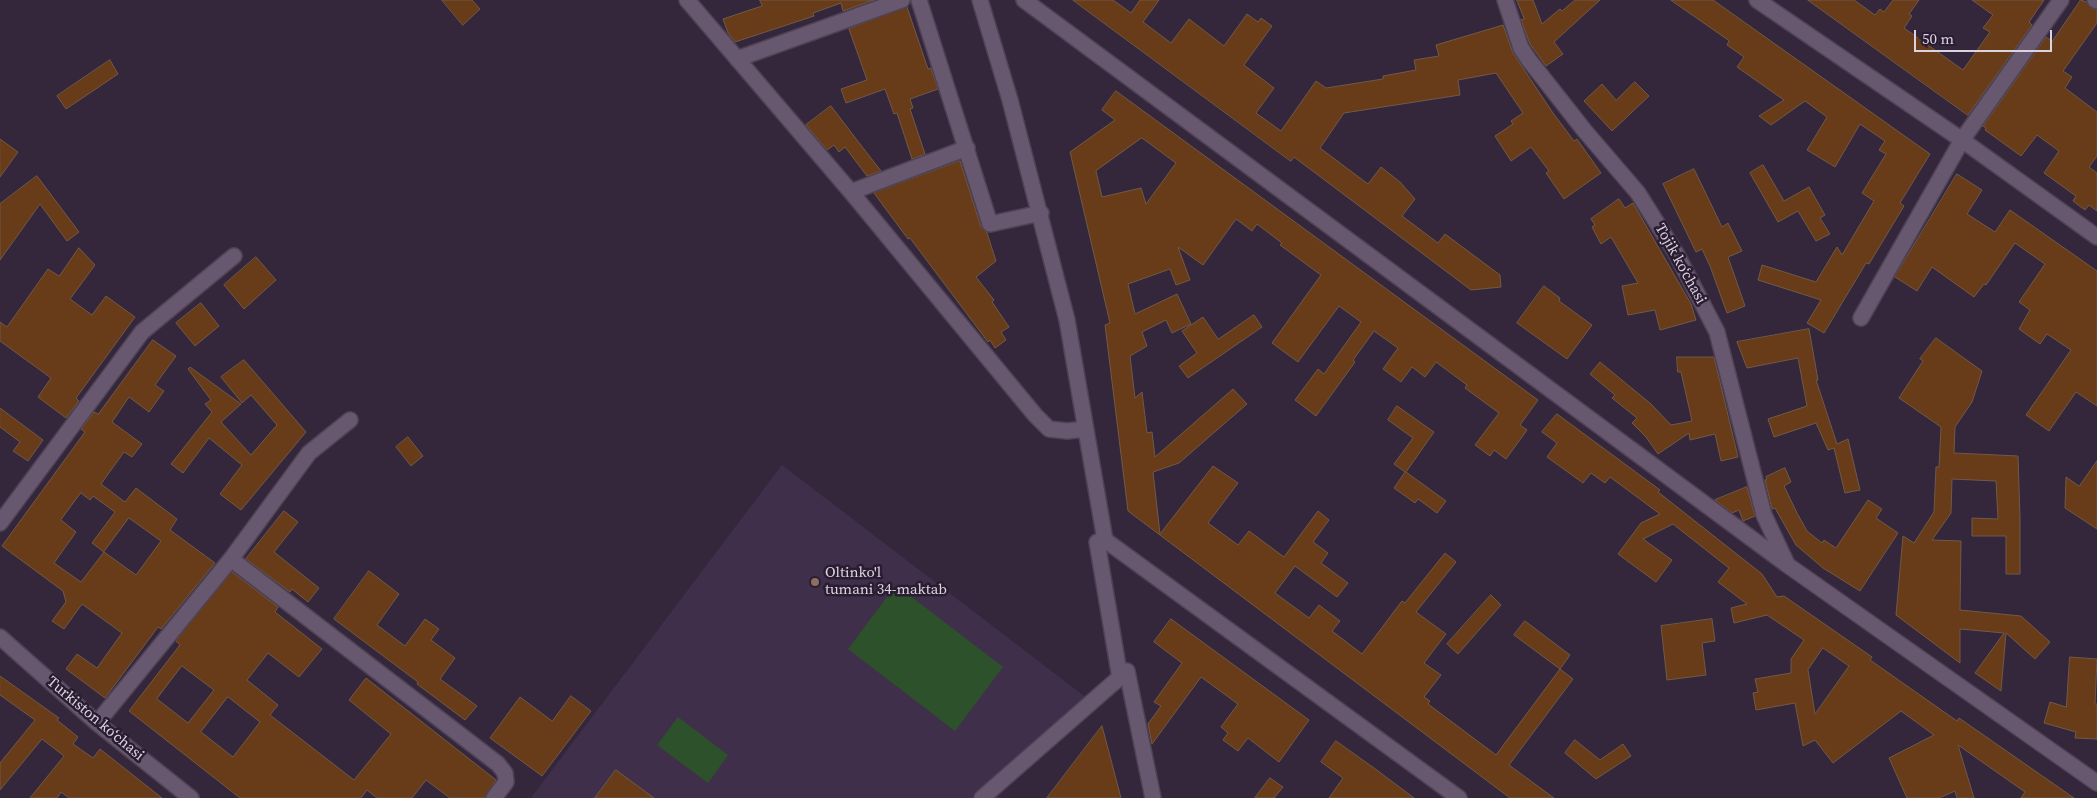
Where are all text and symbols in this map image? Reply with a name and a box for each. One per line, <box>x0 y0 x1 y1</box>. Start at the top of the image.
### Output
scale bar <box>1917 20 2054 52</box>
text: 50 m <box>1922 28 1954 49</box>
street label: Tojik koʻchasi <box>1651 221 1709 307</box>
place label: Oltinko'l tumani 34-maktab <box>825 564 947 599</box>
marker: Oltinko'l tumani 34-maktab <box>809 576 821 588</box>
street label: Turkiston koʻchasi <box>43 673 147 765</box>

